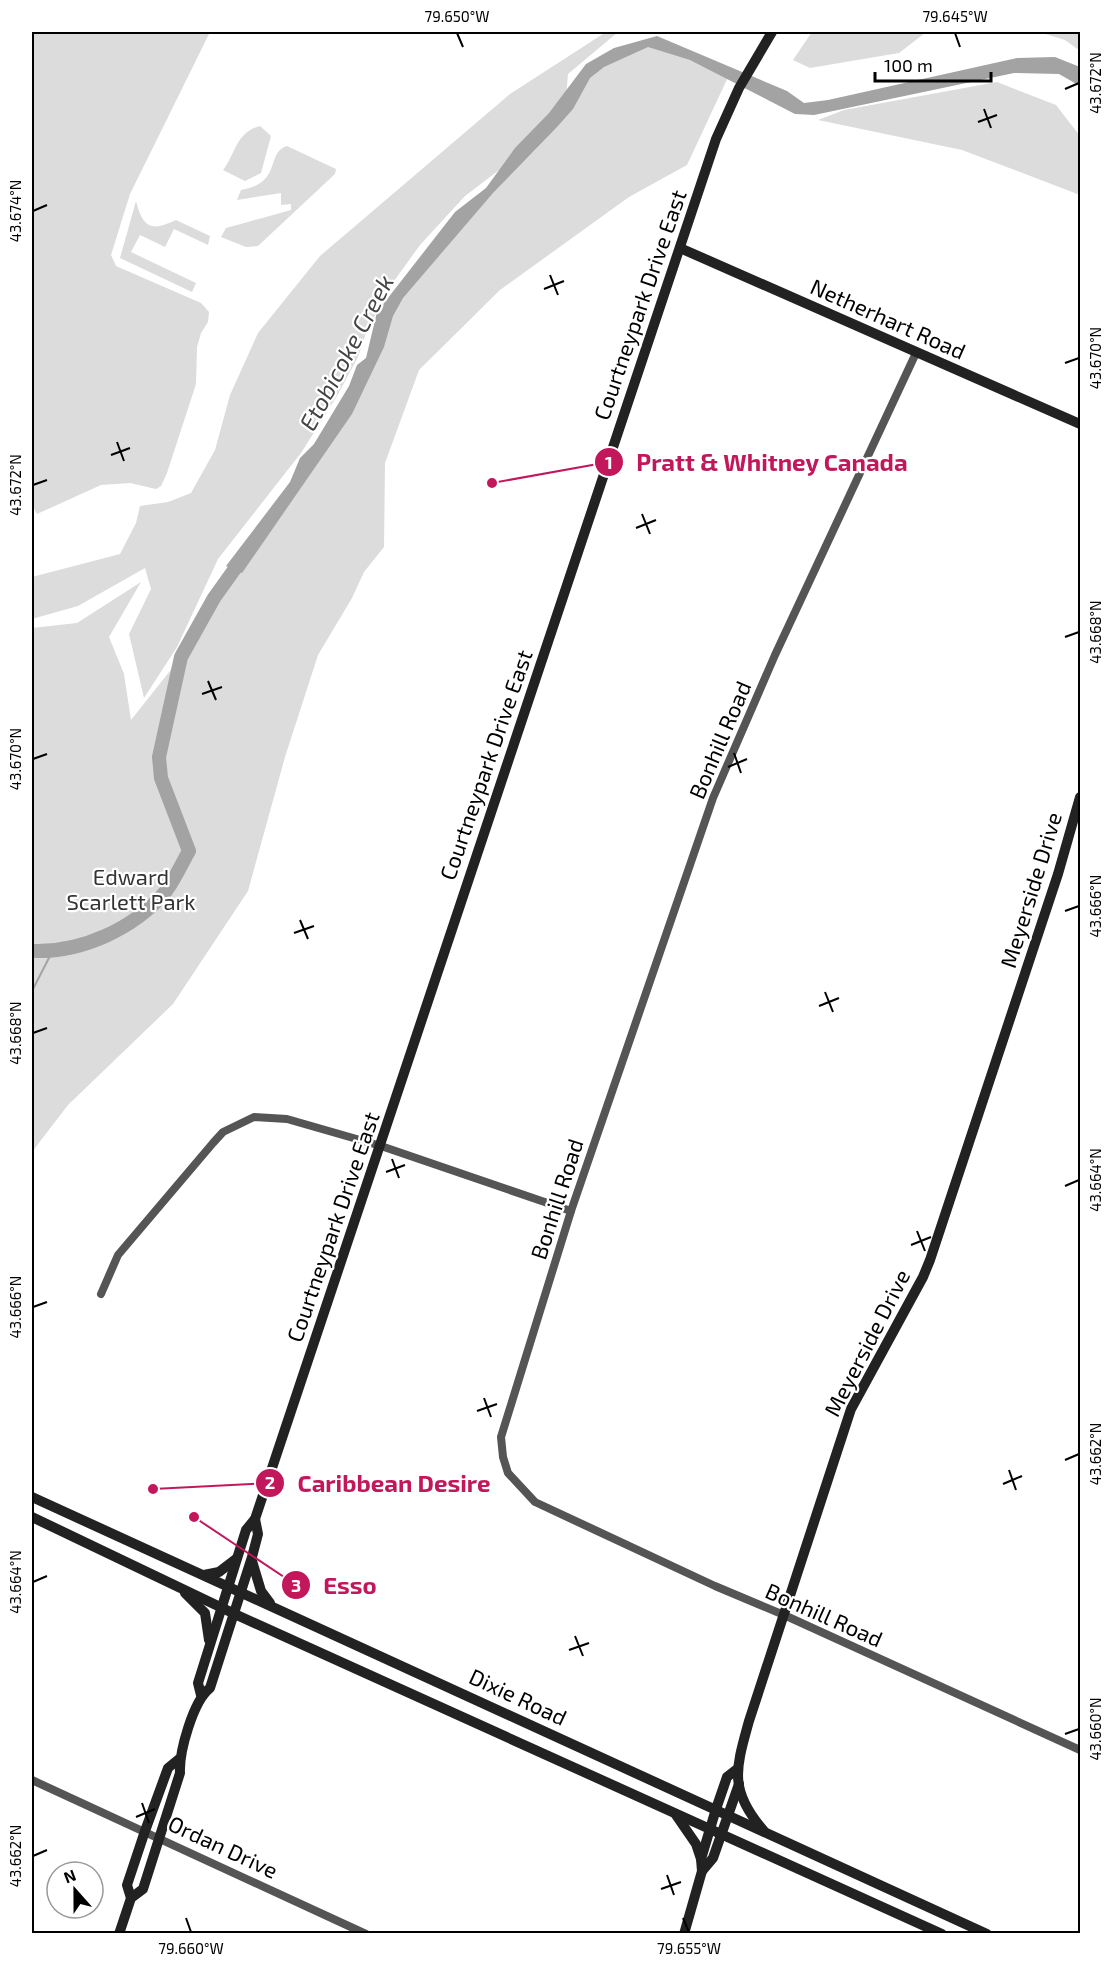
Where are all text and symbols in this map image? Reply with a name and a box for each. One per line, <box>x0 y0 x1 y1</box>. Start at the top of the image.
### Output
text: 79.650°W <box>424 7 490 25</box>
text: 79.645°W <box>922 7 988 25</box>
scale bar <box>875 45 990 83</box>
text: 43.672°N <box>1086 52 1104 114</box>
text: 100 m <box>884 54 933 76</box>
text: 43.674°N <box>6 180 24 242</box>
street label: Courtneypark Drive East <box>587 186 691 423</box>
water label: Etobicoke Creek <box>292 269 399 435</box>
street label: Netherhart Road <box>807 272 970 364</box>
text: 43.670°N <box>1086 327 1104 389</box>
callout: Pratt & Whitney Canada <box>594 441 920 483</box>
text: Pratt & Whitney Canada <box>636 447 908 476</box>
text: 1 <box>605 451 613 473</box>
text: 43.672°N <box>6 454 24 516</box>
text: 43.668°N <box>1086 600 1104 664</box>
street label: Courtneypark Drive East <box>433 646 537 883</box>
street label: Bonhill Road <box>683 677 756 802</box>
text: 43.670°N <box>6 728 24 790</box>
street label: Meyerside Drive <box>994 809 1066 971</box>
park label: Edward Scarlett Park <box>66 863 196 914</box>
text: 43.666°N <box>1086 875 1104 937</box>
text: 43.668°N <box>6 1001 24 1065</box>
street label: Courtneypark Drive East <box>280 1108 384 1345</box>
street label: Bonhill Road <box>524 1135 588 1262</box>
text: 43.664°N <box>1086 1148 1104 1212</box>
street label: Meyerside Drive <box>818 1265 914 1420</box>
text: 43.666°N <box>6 1276 24 1338</box>
text: 43.662°N <box>1086 1423 1104 1485</box>
callout: Caribbean Desire <box>255 1462 502 1504</box>
text: Caribbean Desire <box>298 1468 490 1497</box>
text: 2 <box>265 1471 275 1493</box>
text: 43.664°N <box>6 1550 24 1614</box>
callout: Esso <box>281 1564 389 1606</box>
text: Esso <box>323 1570 377 1599</box>
text: 3 <box>291 1574 301 1596</box>
street label: Bonhill Road <box>762 1577 887 1651</box>
street label: Dixie Road <box>466 1662 571 1730</box>
text: 43.660°N <box>1086 1697 1104 1761</box>
street label: Ordan Drive <box>164 1809 282 1883</box>
text: 43.662°N <box>6 1825 24 1887</box>
north arrow <box>45 1860 105 1920</box>
text: N <box>61 1865 78 1886</box>
text: 79.660°W <box>158 1939 224 1957</box>
text: 79.655°W <box>657 1939 721 1957</box>

